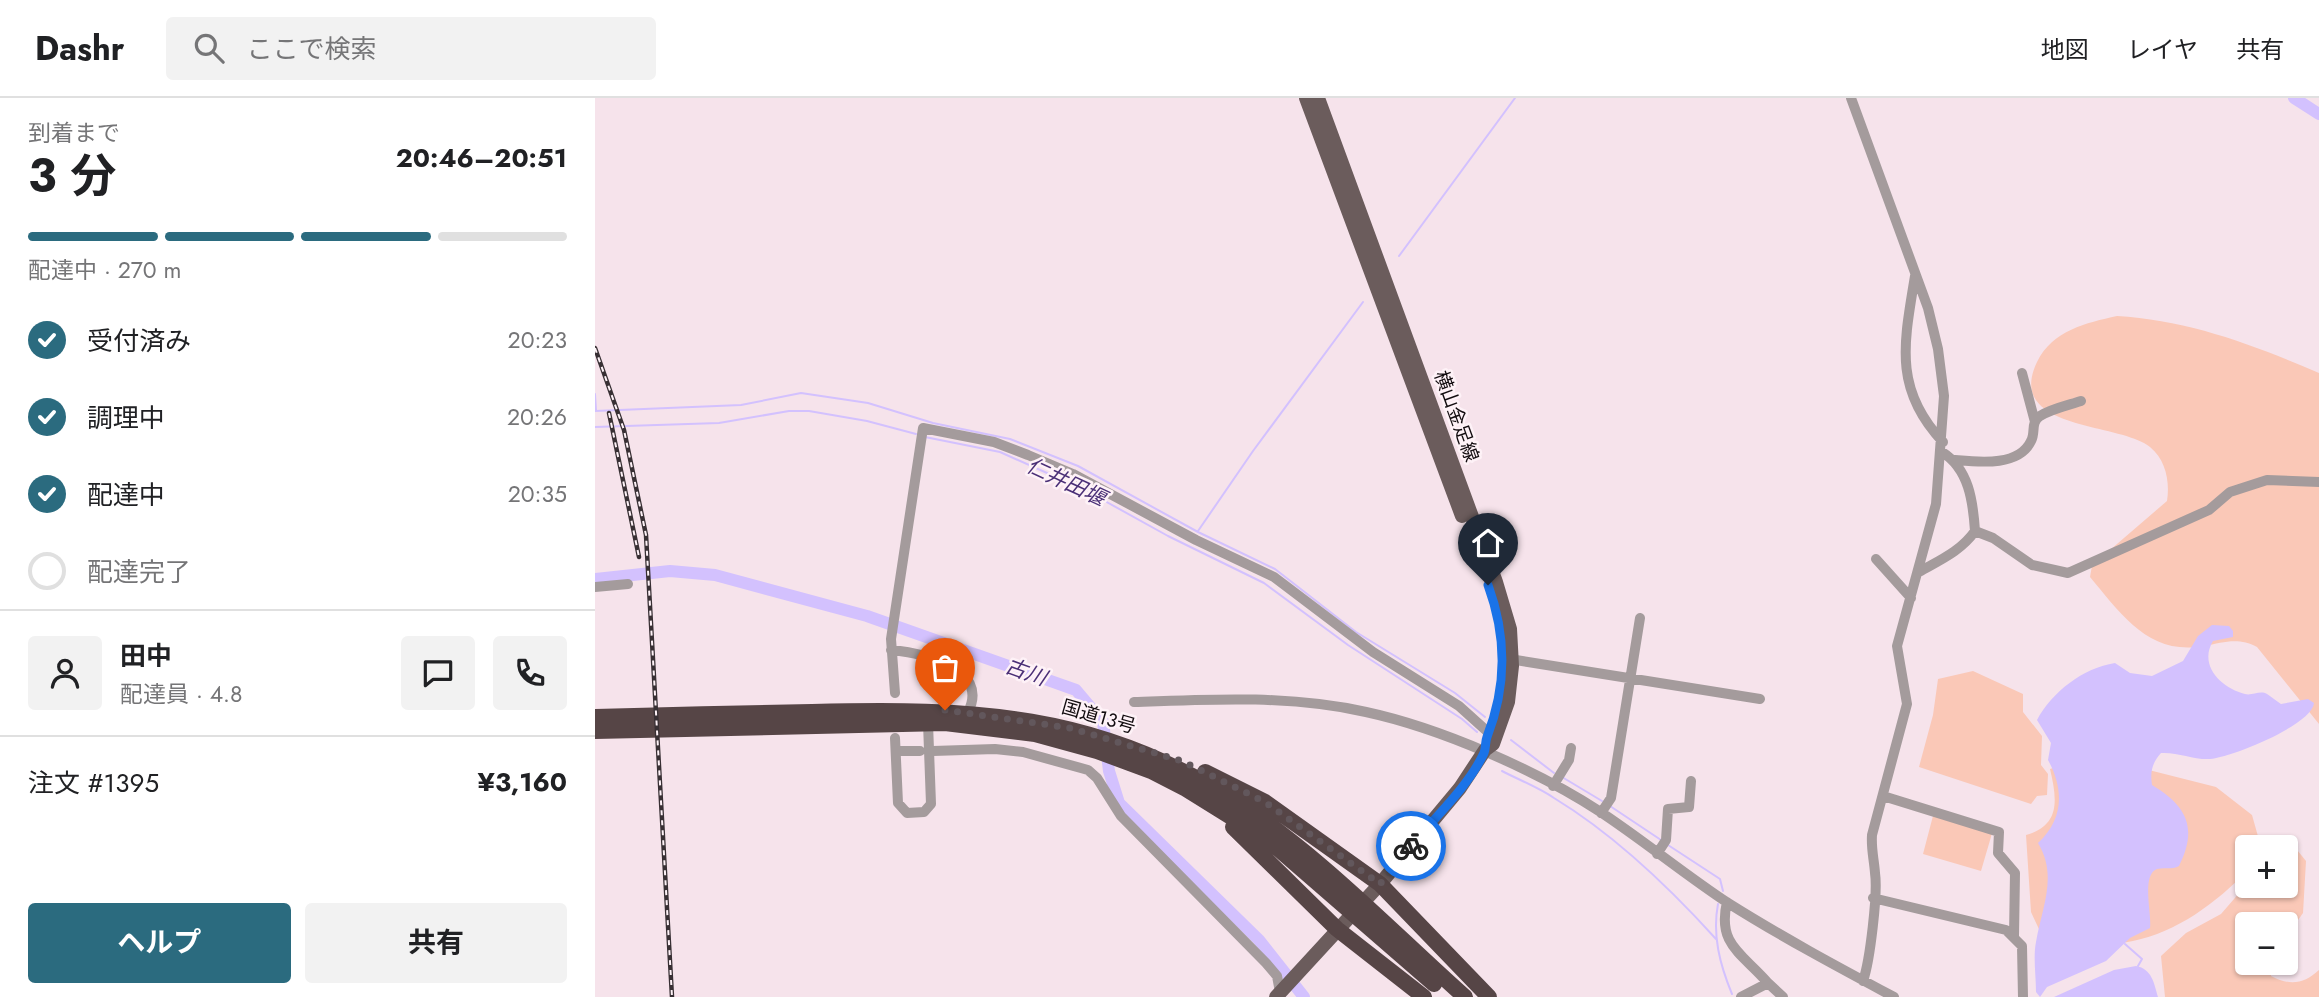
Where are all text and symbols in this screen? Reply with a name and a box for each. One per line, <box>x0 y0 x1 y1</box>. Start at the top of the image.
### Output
search box <box>166 17 656 80</box>
text: Dashr <box>35 25 124 72</box>
icon: search <box>190 29 228 67</box>
text: ここで検索 <box>246 30 376 68</box>
text: 地図 <box>2041 32 2089 67</box>
text: レイヤ <box>2127 32 2198 67</box>
text: 共有 <box>2236 32 2284 67</box>
text: 到着まで <box>28 116 120 150</box>
text: 20:46–20:51 <box>396 139 567 177</box>
text: 3 分 <box>28 143 116 209</box>
text: 配達中 · 270 m <box>28 253 182 287</box>
icon: check <box>28 321 66 359</box>
text: 受付済み <box>87 322 191 360</box>
text: 20:23 <box>508 323 567 357</box>
street label: 横山金足線 <box>1428 367 1485 465</box>
icon: check <box>28 398 66 436</box>
text: 調理中 <box>87 399 165 437</box>
text: 20:26 <box>507 400 567 434</box>
water label: 仁井田堰 <box>1022 451 1114 515</box>
icon: check <box>28 475 66 513</box>
text: 配達中 <box>87 476 165 514</box>
text: 20:35 <box>508 477 567 511</box>
pin <box>1458 513 1518 585</box>
icon: home <box>1469 524 1507 562</box>
text: 配達完了 <box>87 553 191 591</box>
button: person <box>28 636 102 710</box>
button: chat <box>401 636 475 710</box>
button: phone <box>493 636 567 710</box>
text: 田中 <box>120 637 172 675</box>
pin <box>915 638 975 710</box>
icon: bag <box>926 649 964 687</box>
water label: 古川 <box>1001 651 1053 694</box>
text: 配達員 · 4.8 <box>120 677 243 711</box>
street label: 国道13号 <box>1059 693 1139 740</box>
text: ¥3,160 <box>478 763 567 801</box>
text: 注文 #1395 <box>28 764 159 802</box>
courier <box>1376 811 1446 881</box>
icon: bike <box>1392 827 1430 865</box>
map controls <box>2235 835 2298 975</box>
button: + <box>2235 835 2298 898</box>
button: ヘルプ <box>28 903 291 983</box>
button: 共有 <box>305 903 567 983</box>
button: − <box>2235 912 2298 975</box>

